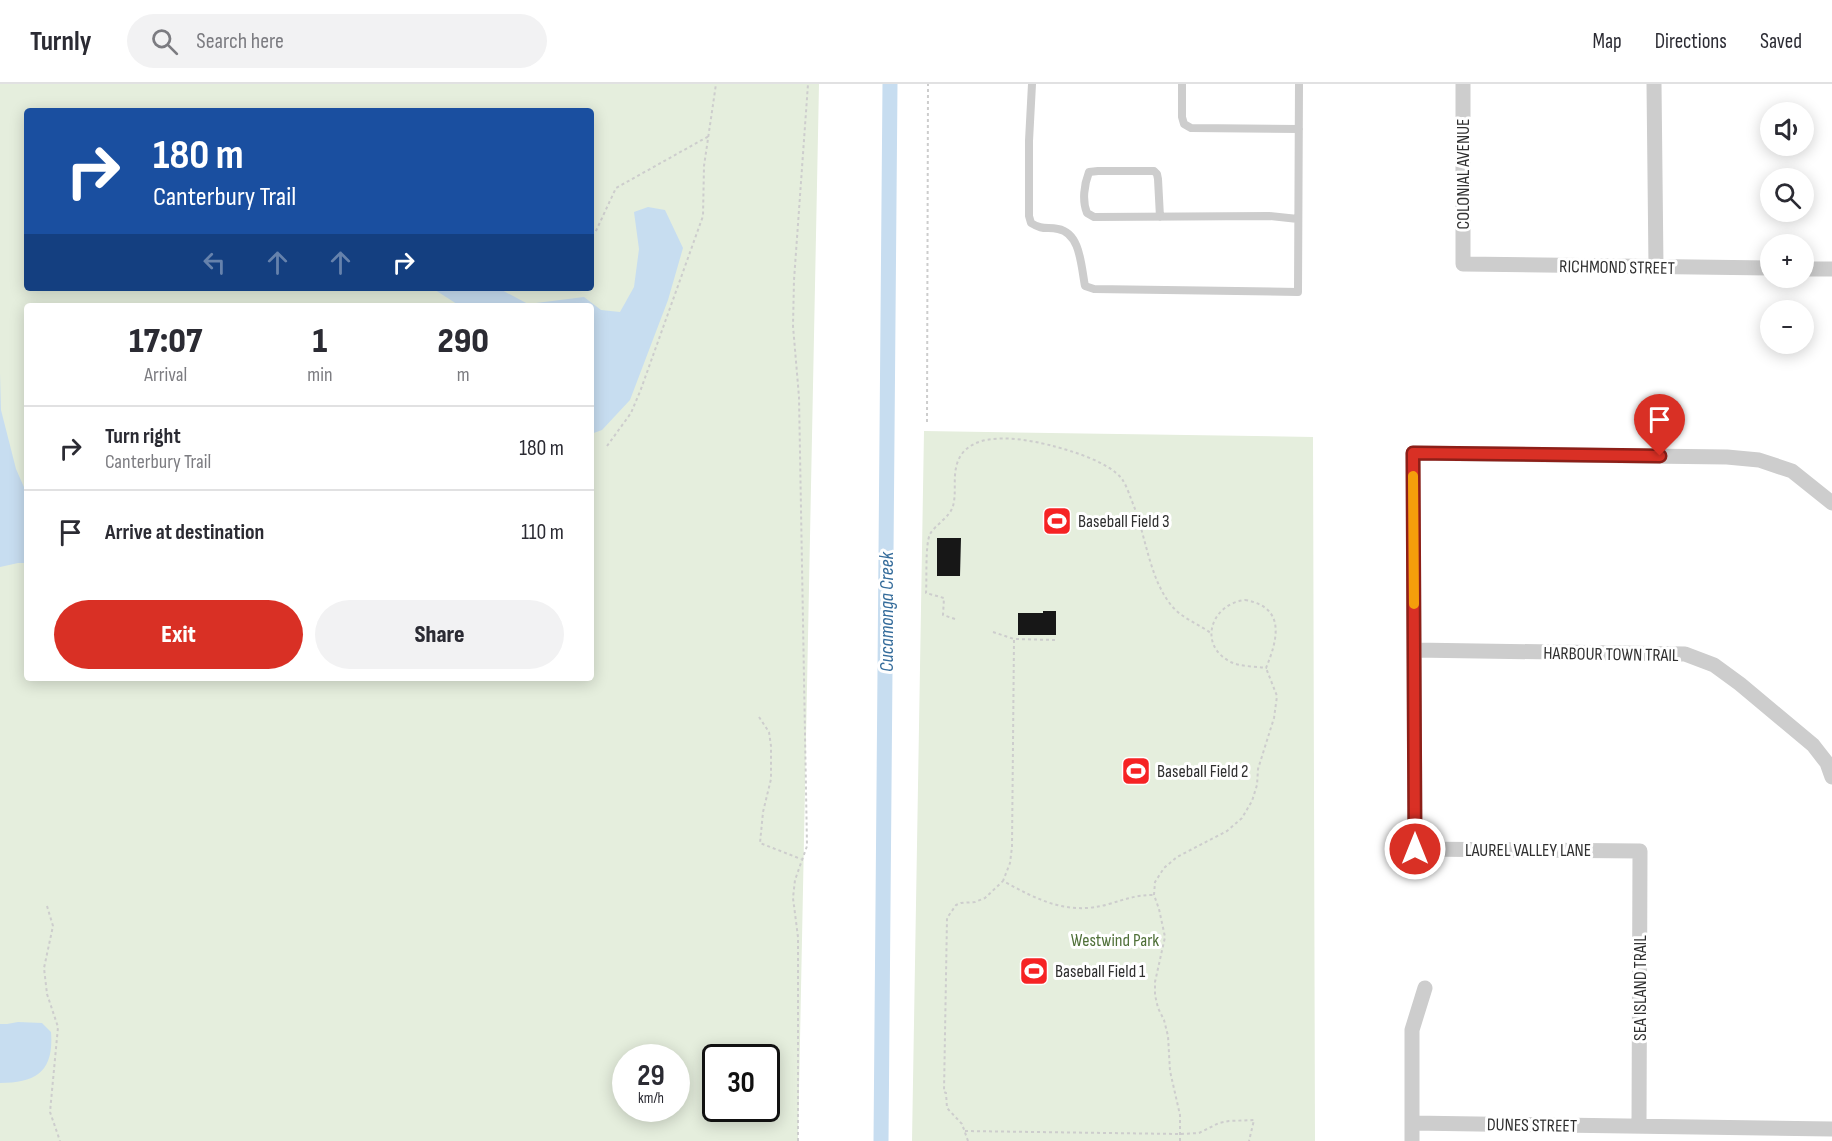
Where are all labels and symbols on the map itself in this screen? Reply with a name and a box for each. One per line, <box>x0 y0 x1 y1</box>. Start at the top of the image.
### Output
street label: COLONIAL AVENUE <box>1453 119 1474 229</box>
street label: RICHMOND STREET <box>1559 256 1675 279</box>
pin <box>1634 394 1685 456</box>
sports icon: Baseball Field 3 <box>1041 505 1073 537</box>
place label: Baseball Field 3 <box>1078 511 1170 532</box>
water label: Cucamonga Creek <box>875 552 899 672</box>
street label: HARBOUR TOWN TRAIL <box>1543 643 1679 666</box>
sports icon: Baseball Field 2 <box>1120 755 1152 787</box>
place label: Baseball Field 2 <box>1157 761 1248 782</box>
position arrow <box>1383 817 1447 881</box>
street label: LAUREL VALLEY LANE <box>1465 840 1591 861</box>
park label: Westwind Park <box>1071 930 1159 951</box>
street label: SEA ISLAND TRAIL <box>1630 935 1651 1041</box>
sports icon: Baseball Field 1 <box>1018 955 1050 987</box>
place label: Baseball Field 1 <box>1055 961 1146 982</box>
speed limit sign: 30 <box>702 1044 780 1122</box>
street label: DUNES STREET <box>1487 1114 1577 1137</box>

